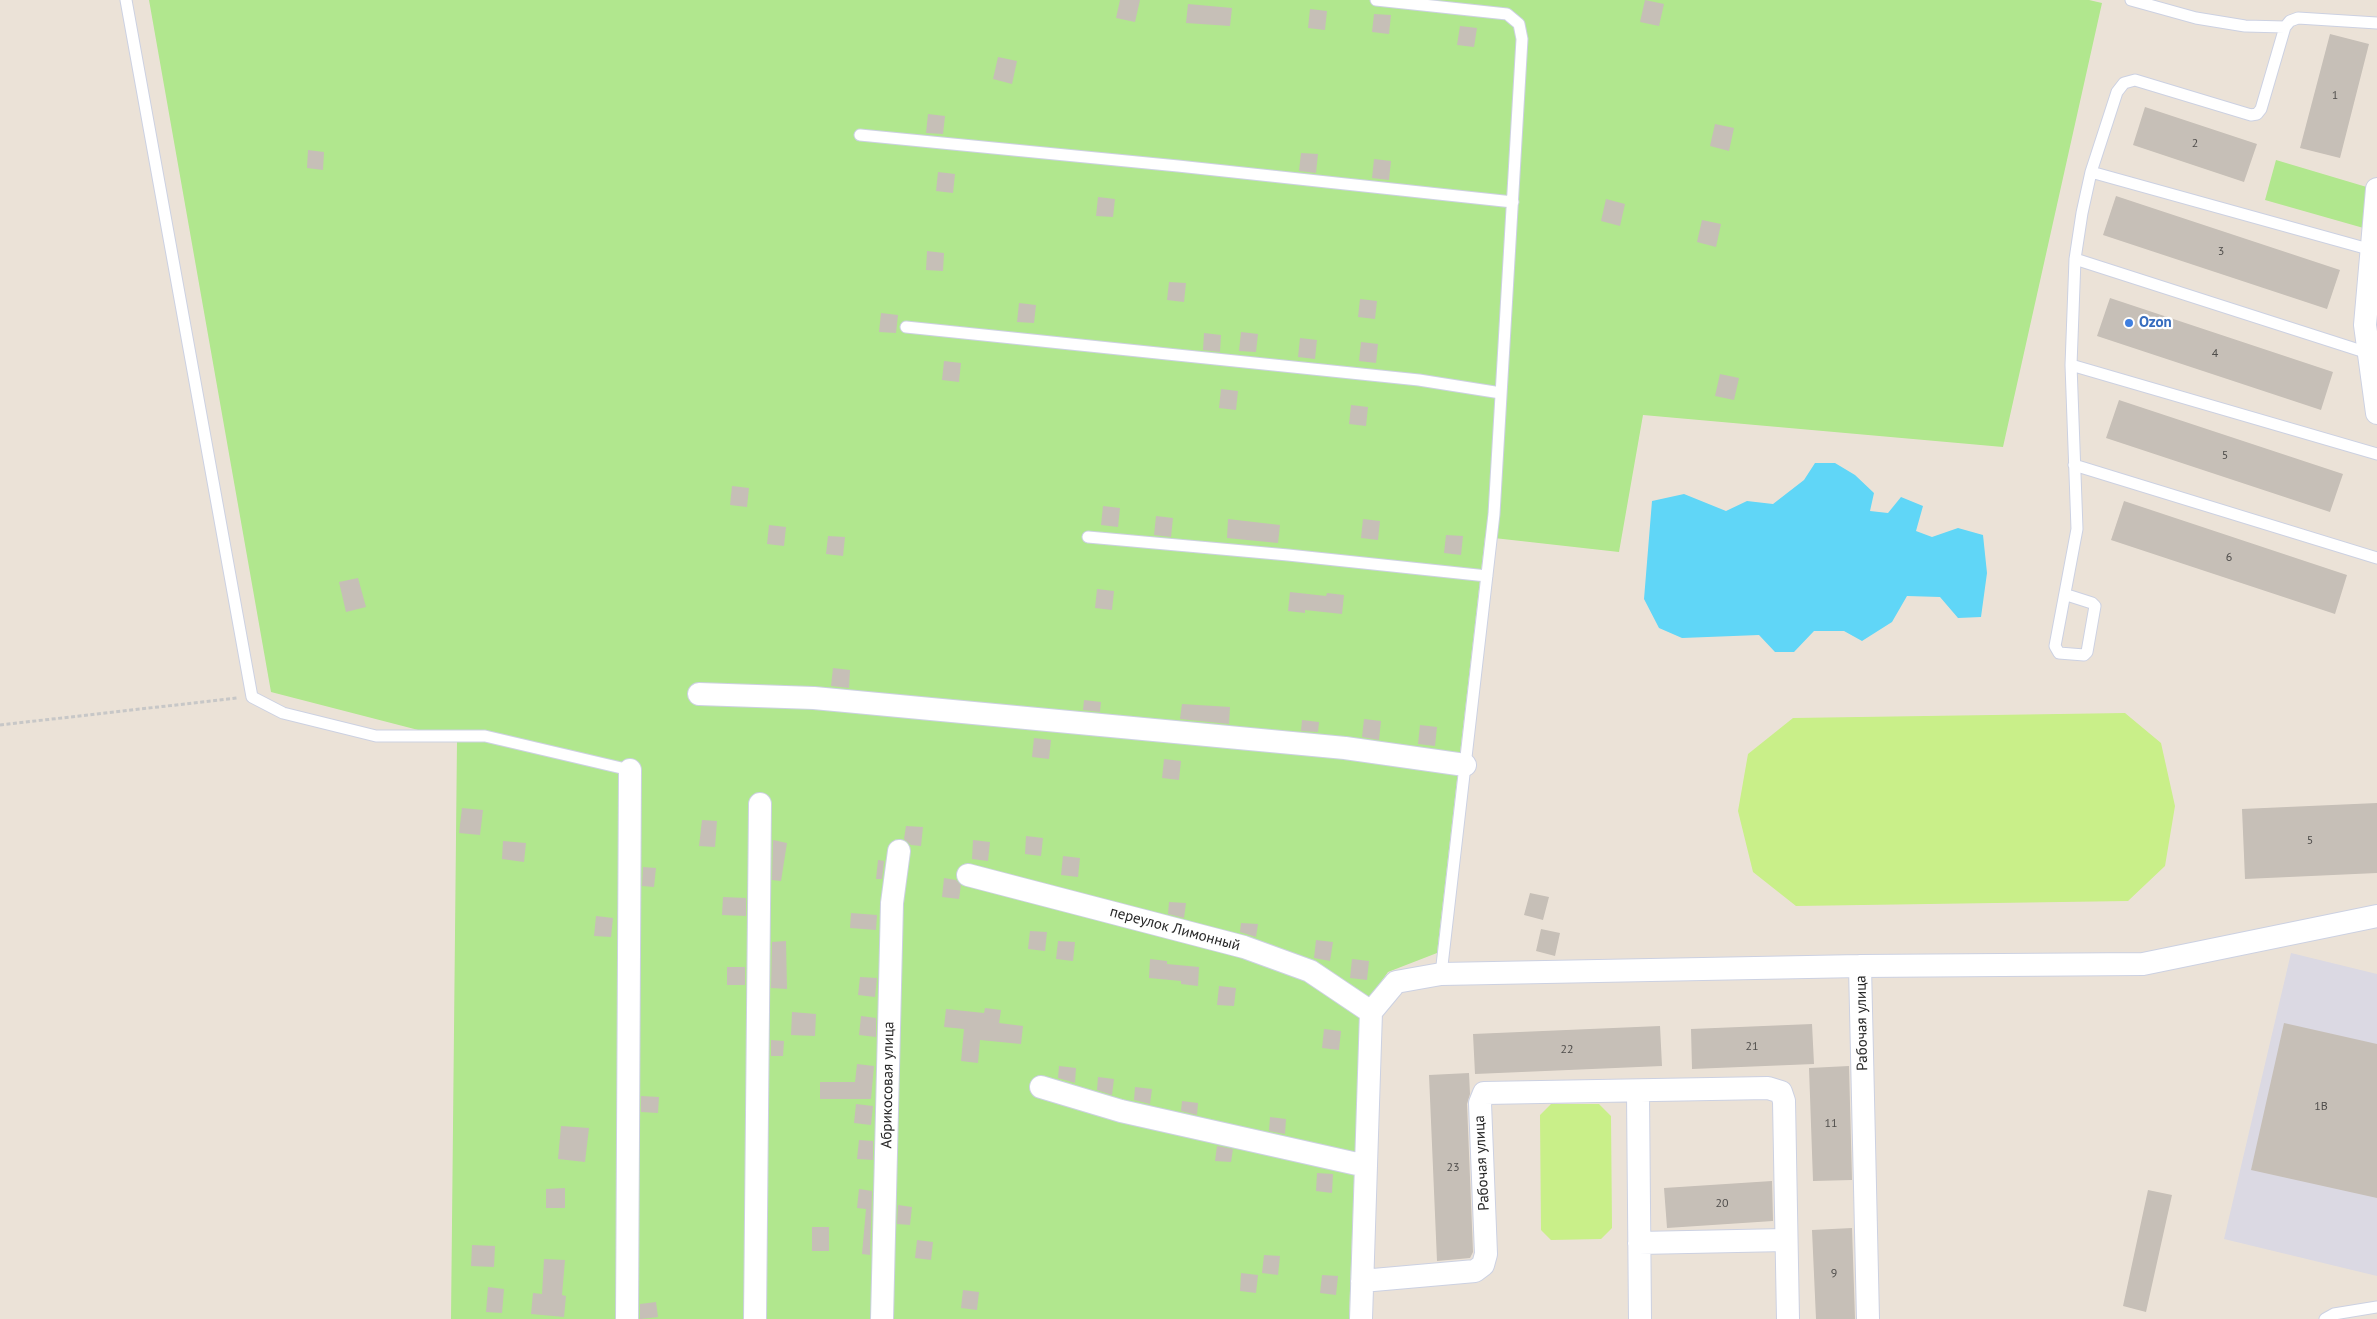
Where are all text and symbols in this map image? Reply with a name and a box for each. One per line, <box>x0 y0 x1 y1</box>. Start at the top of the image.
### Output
house number: 1 <box>2332 89 2338 103</box>
house number: 2 <box>2192 137 2198 151</box>
house number: 3 <box>2218 245 2224 259</box>
place label: Ozon <box>2139 314 2172 332</box>
marker: Ozon <box>2123 317 2135 329</box>
house number: 4 <box>2212 347 2218 361</box>
house number: 5 <box>2222 449 2228 463</box>
house number: 6 <box>2226 551 2232 565</box>
house number: 5 <box>2307 834 2313 848</box>
street label: переулок Лимонный <box>1108 903 1242 955</box>
street label: Рабочая улица <box>1852 975 1872 1071</box>
street label: Абрикосовая улица <box>878 1021 898 1149</box>
house number: 21 <box>1745 1040 1759 1054</box>
house number: 22 <box>1560 1043 1574 1057</box>
house number: 1В <box>2314 1100 2328 1114</box>
street label: Рабочая улица <box>1471 1115 1493 1211</box>
house number: 11 <box>1824 1117 1838 1131</box>
house number: 23 <box>1446 1161 1460 1175</box>
house number: 20 <box>1715 1197 1729 1211</box>
house number: 9 <box>1831 1267 1837 1281</box>

